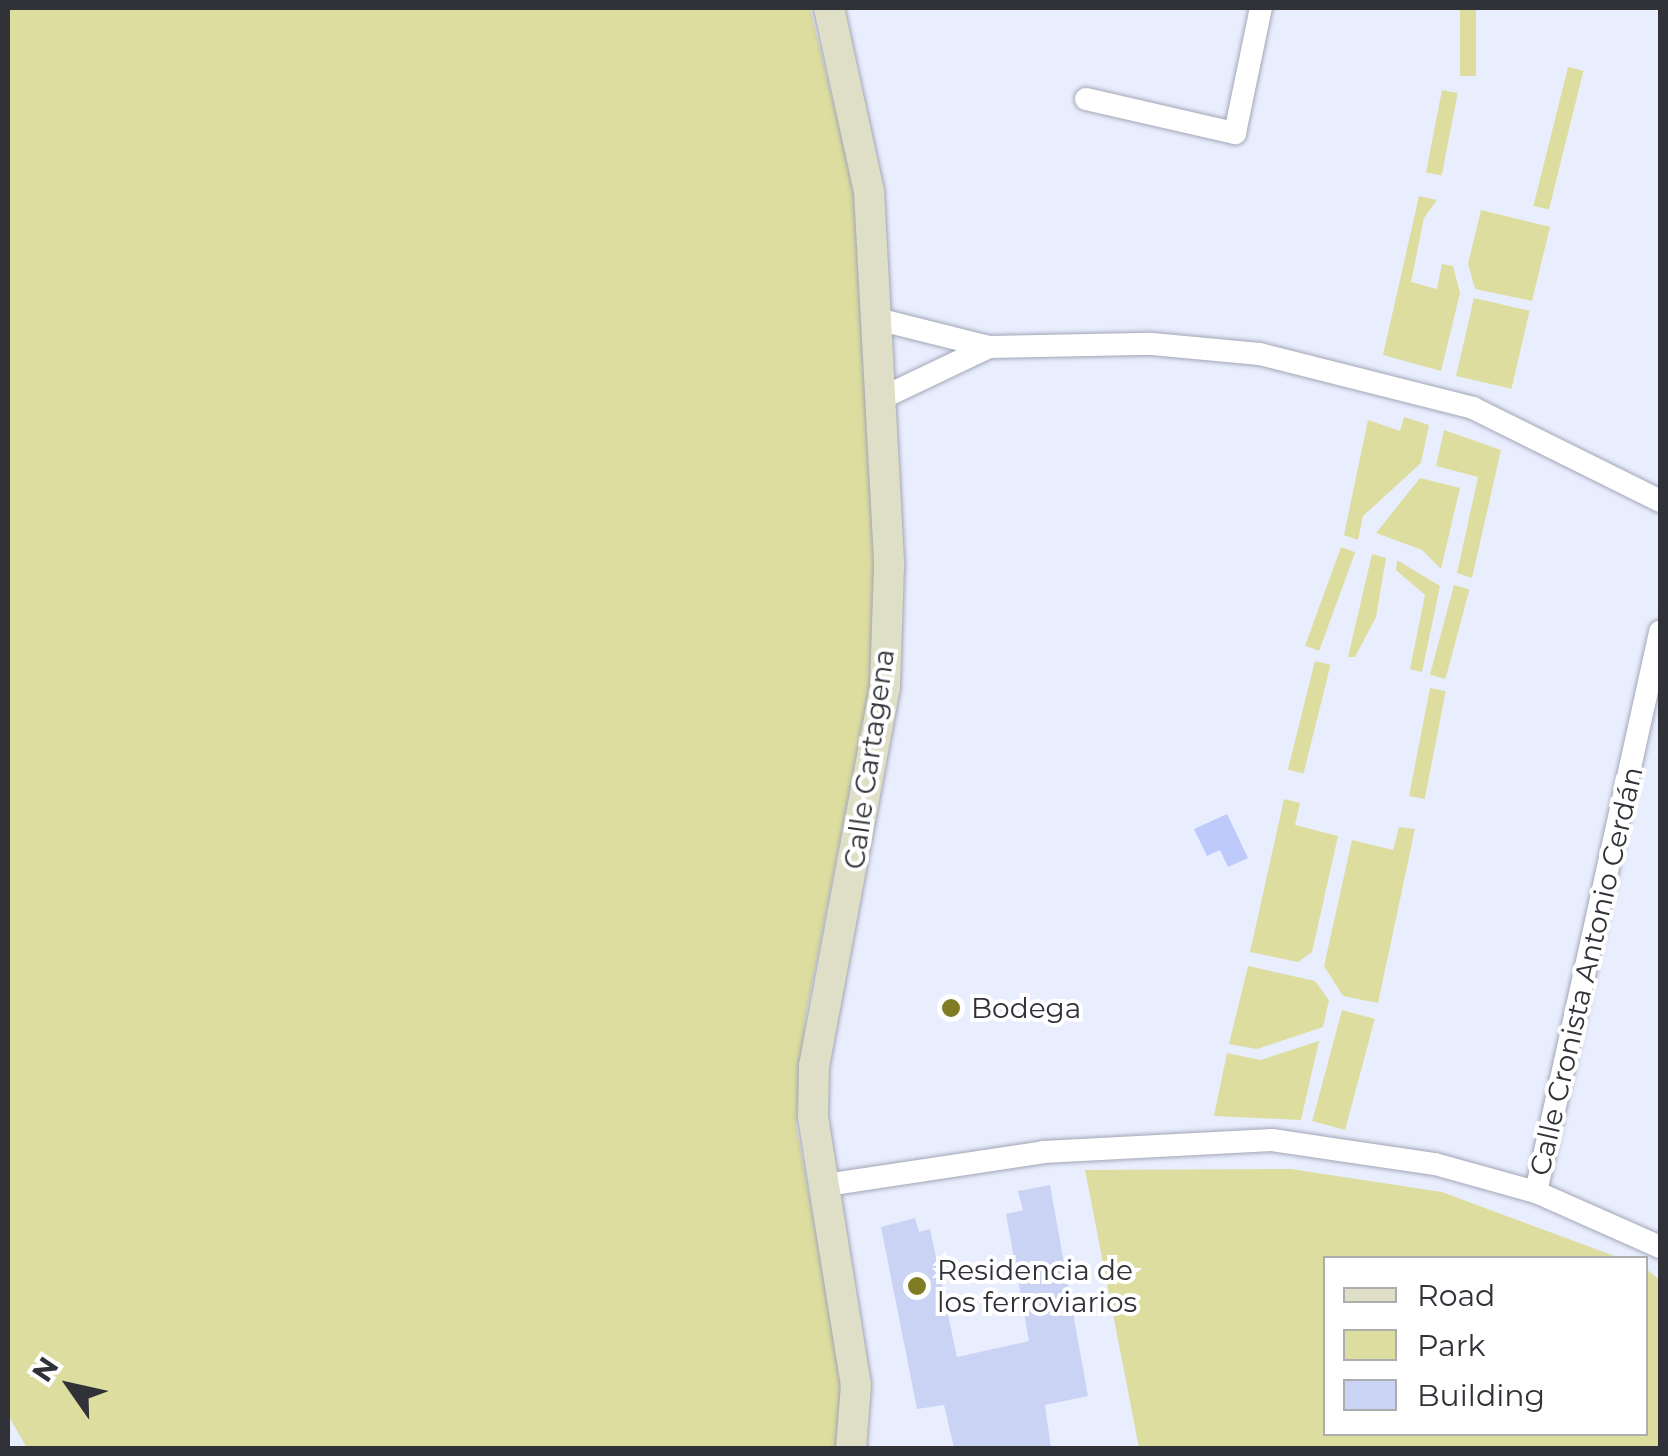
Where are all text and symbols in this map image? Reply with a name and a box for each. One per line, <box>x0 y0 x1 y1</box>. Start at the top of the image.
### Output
street label: Calle Cartagena <box>837 647 901 871</box>
street label: Calle Cronista Antonio Cerdán <box>1523 763 1649 1179</box>
place label: Bodega <box>971 991 1081 1025</box>
marker: Bodega <box>940 997 962 1019</box>
place label: Residencia de los ferroviarios <box>937 1253 1137 1319</box>
legend <box>1323 1256 1648 1436</box>
marker: Residencia de los ferroviarios <box>906 1275 928 1297</box>
text: Road <box>1417 1277 1495 1314</box>
text: Park <box>1417 1327 1486 1364</box>
north arrow <box>20 1336 120 1436</box>
text: N <box>25 1350 66 1388</box>
text: Building <box>1417 1377 1545 1414</box>

